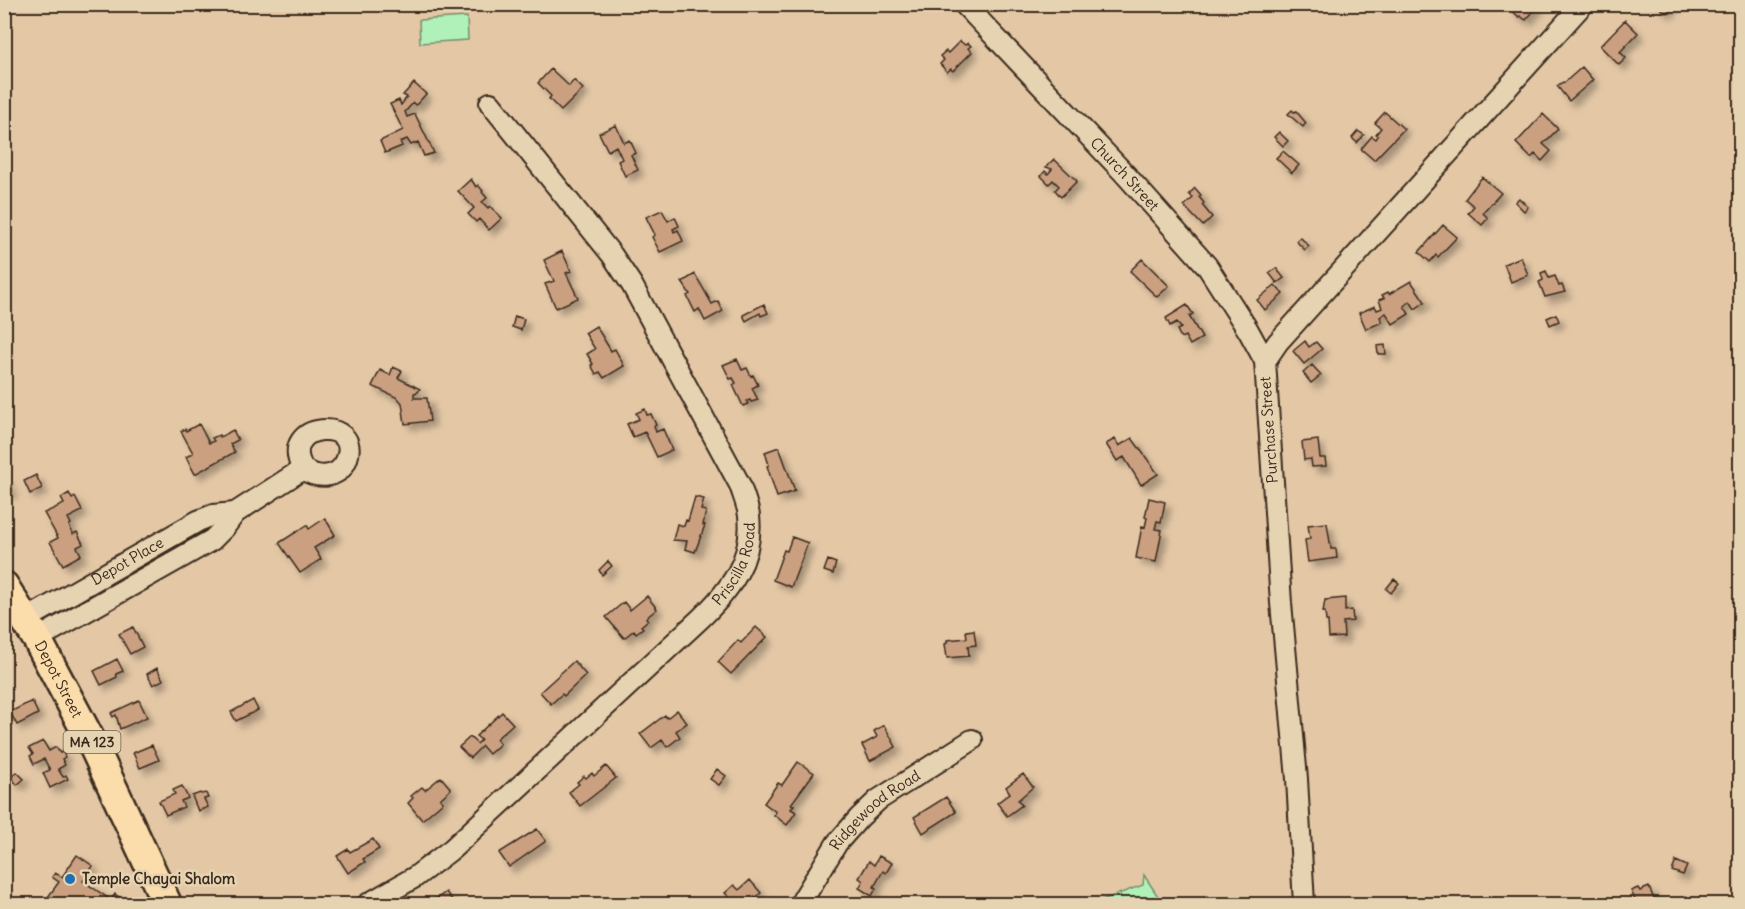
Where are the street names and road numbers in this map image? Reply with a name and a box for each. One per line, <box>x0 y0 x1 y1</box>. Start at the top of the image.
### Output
street label: Church Street <box>1086 133 1163 215</box>
street label: Purchase Street <box>1255 376 1282 484</box>
street label: Priscilla Road <box>708 522 759 609</box>
street label: Depot Place <box>87 533 167 589</box>
street label: Depot Street <box>31 637 87 721</box>
road number: MA 123 <box>64 731 121 753</box>
street label: Ridgewood Road <box>825 765 924 853</box>

